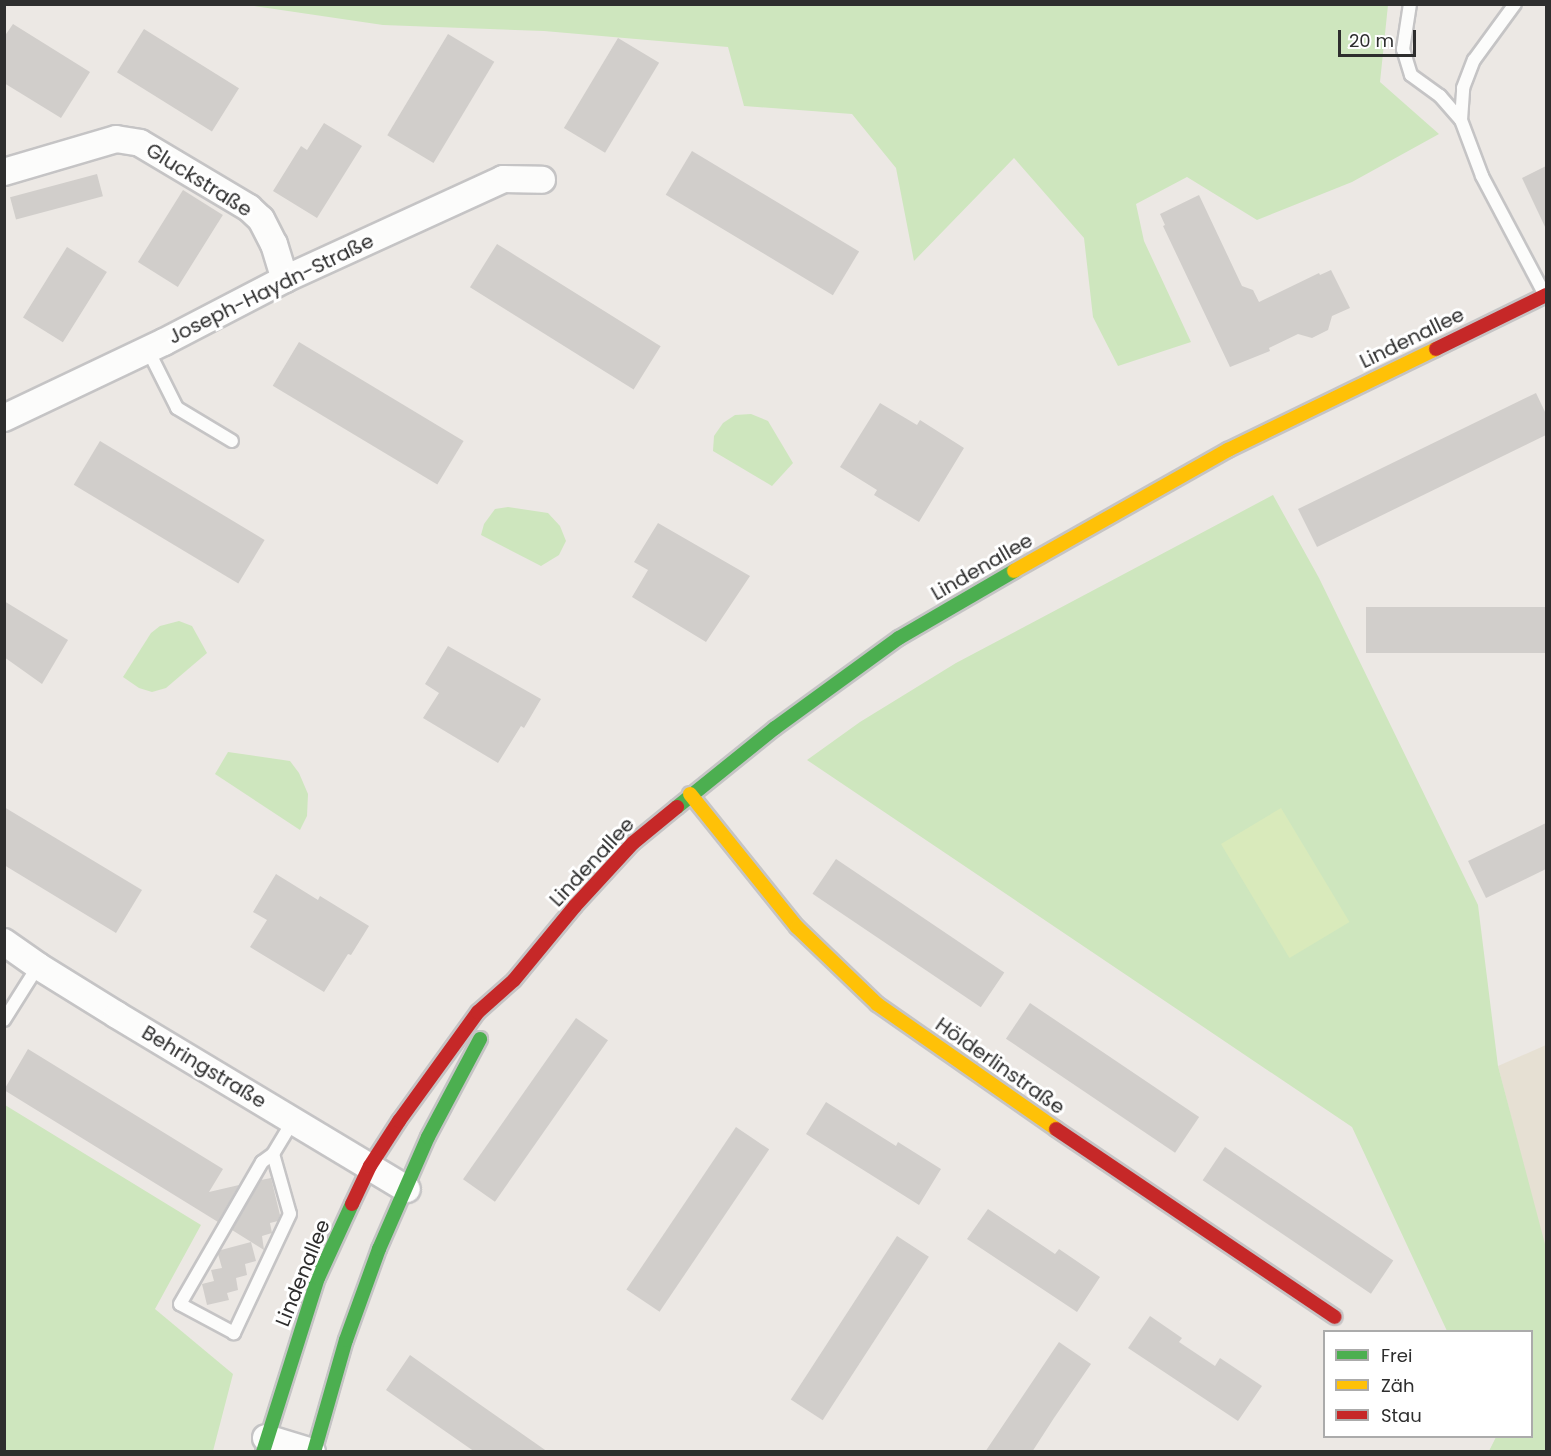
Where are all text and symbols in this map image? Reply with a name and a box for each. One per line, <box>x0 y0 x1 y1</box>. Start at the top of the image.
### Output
scale bar <box>1341 18 1419 56</box>
text: 20 m <box>1349 28 1394 53</box>
street label: Gluckstraße <box>142 138 256 222</box>
street label: Joseph-Haydn-Straße <box>164 229 378 349</box>
street label: Lindenallee <box>1356 302 1468 374</box>
street label: Lindenallee <box>927 528 1037 606</box>
street label: Lindenallee <box>545 812 639 912</box>
street label: Hölderlinstraße <box>931 1012 1069 1120</box>
street label: Behringstraße <box>137 1020 271 1114</box>
street label: Lindenallee <box>271 1216 335 1330</box>
legend <box>1323 1330 1533 1438</box>
text: Frei <box>1381 1343 1412 1368</box>
text: Zäh <box>1381 1373 1414 1398</box>
text: Stau <box>1381 1403 1422 1428</box>

